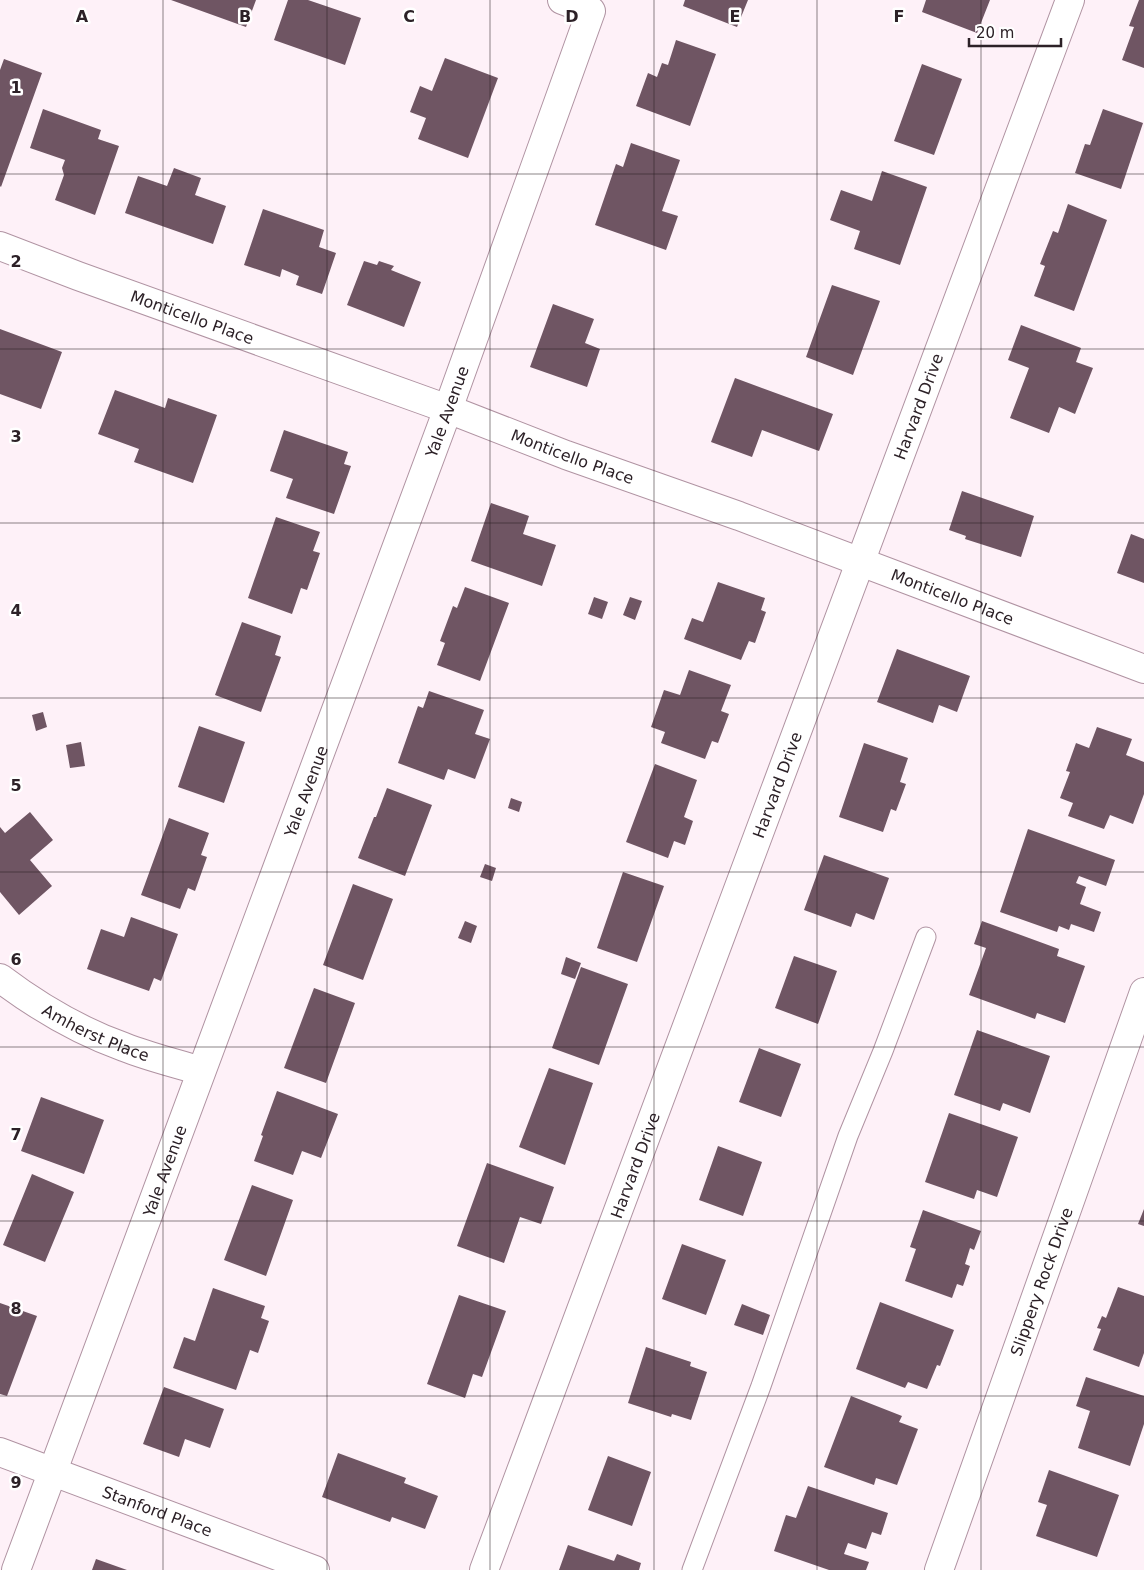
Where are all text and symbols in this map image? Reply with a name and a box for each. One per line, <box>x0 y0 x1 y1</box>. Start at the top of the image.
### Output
text: A <box>76 7 89 26</box>
text: B <box>239 7 251 26</box>
text: C <box>403 7 415 26</box>
text: D <box>565 7 579 26</box>
text: E <box>730 7 740 26</box>
text: F <box>894 7 904 26</box>
scale bar <box>969 15 1062 47</box>
text: 20 m <box>976 24 1014 42</box>
text: 1 <box>10 78 22 97</box>
text: 2 <box>10 252 22 271</box>
street label: Monticello Place <box>128 286 256 348</box>
street label: Harvard Drive <box>890 351 947 462</box>
street label: Yale Avenue <box>421 363 472 461</box>
street label: Monticello Place <box>508 425 636 488</box>
text: 3 <box>10 427 22 446</box>
street label: Monticello Place <box>889 565 1016 628</box>
text: 4 <box>10 601 22 620</box>
street label: Harvard Drive <box>749 729 806 841</box>
street label: Yale Avenue <box>280 743 331 841</box>
text: 5 <box>10 776 22 795</box>
text: 6 <box>10 950 22 969</box>
street label: Amherst Place <box>39 1000 152 1065</box>
street label: Harvard Drive <box>607 1110 664 1221</box>
street label: Yale Avenue <box>139 1122 190 1220</box>
text: 7 <box>10 1125 22 1144</box>
street label: Slippery Rock Drive <box>1006 1205 1076 1358</box>
text: 8 <box>10 1299 22 1318</box>
text: 9 <box>10 1473 22 1492</box>
street label: Stanford Place <box>100 1482 215 1540</box>

